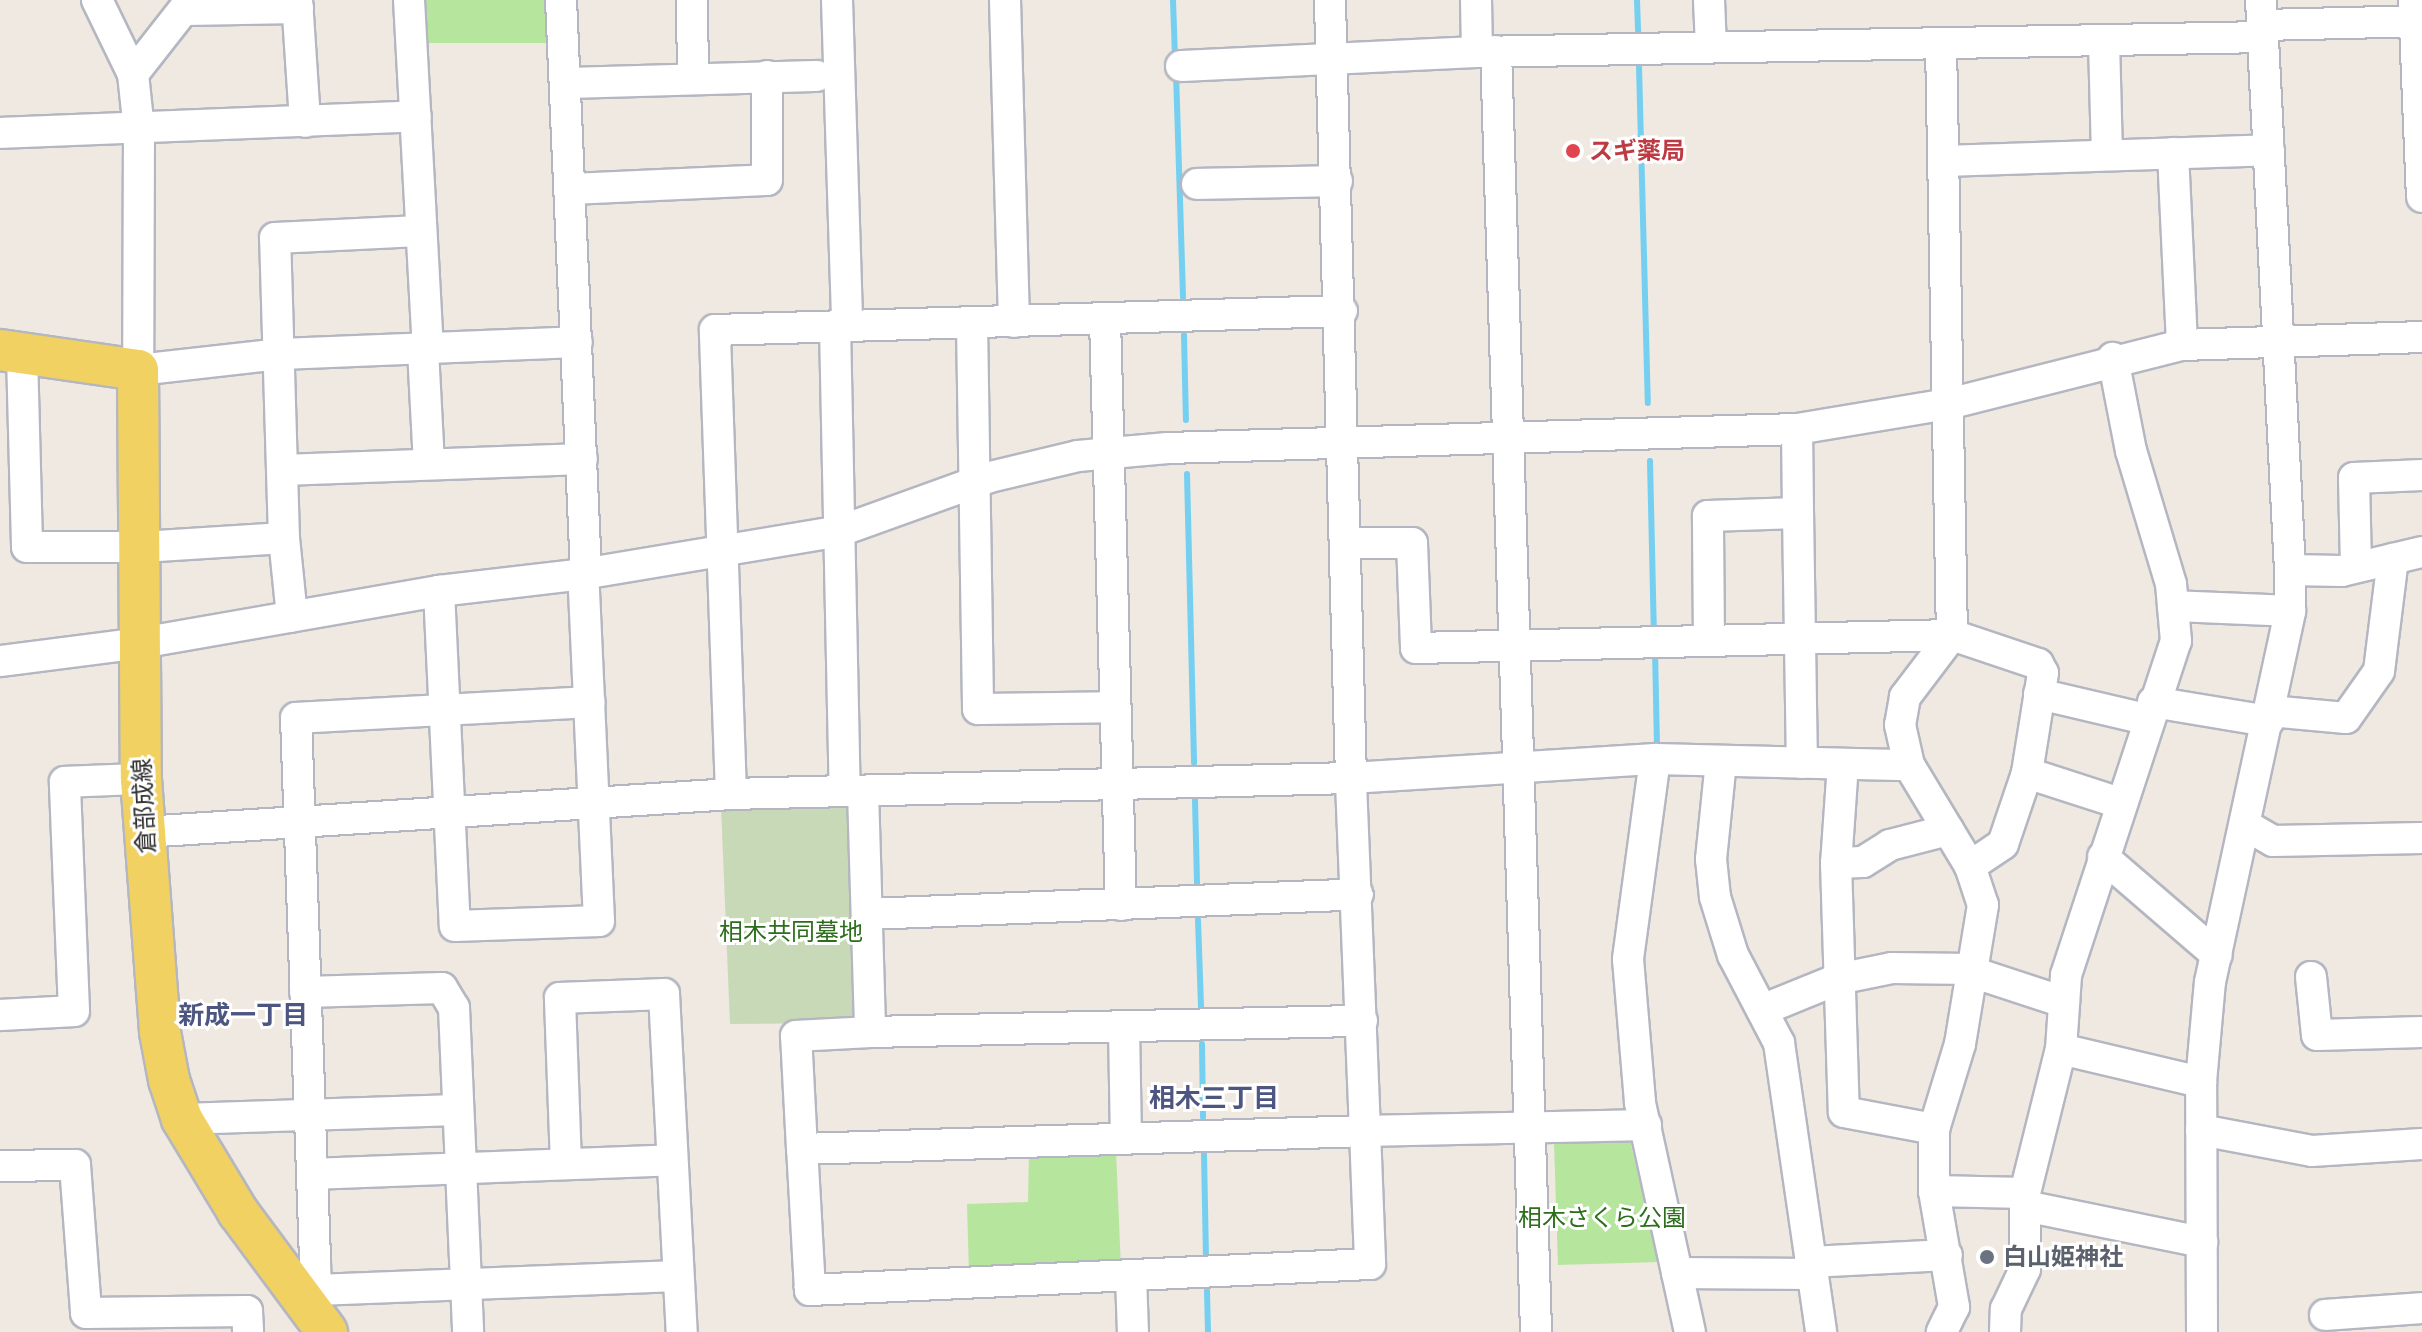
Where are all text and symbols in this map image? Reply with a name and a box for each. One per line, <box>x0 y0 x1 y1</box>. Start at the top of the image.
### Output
place label: スギ薬局 <box>1589 137 1685 165</box>
marker: スギ薬局 <box>1564 142 1582 160</box>
street label: 倉部成線 <box>127 757 161 855</box>
park label: 相木共同墓地 <box>719 918 863 946</box>
district label: 新成一丁目 <box>178 1000 308 1032</box>
district label: 相木三丁目 <box>1149 1083 1279 1115</box>
park label: 相木さくら公園 <box>1518 1204 1686 1232</box>
place label: 白山姫神社 <box>2003 1243 2123 1271</box>
marker: 白山姫神社 <box>1978 1248 1996 1266</box>

